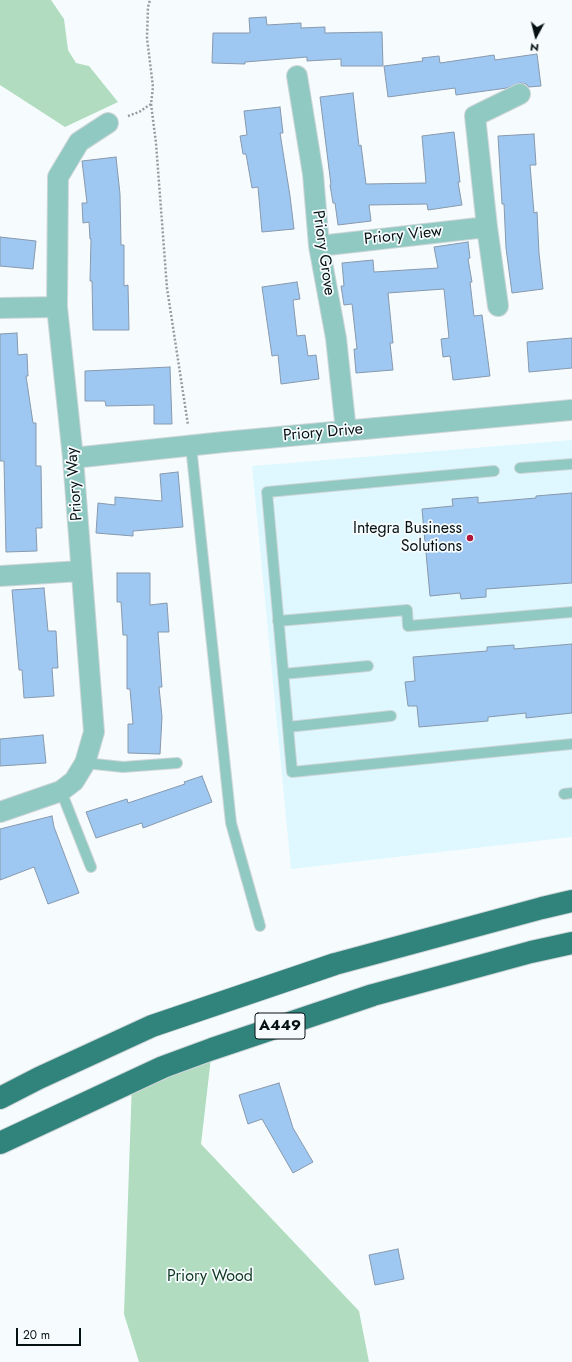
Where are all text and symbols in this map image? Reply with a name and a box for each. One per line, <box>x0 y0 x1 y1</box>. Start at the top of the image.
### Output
north arrow <box>516 16 556 56</box>
text: N <box>529 39 540 56</box>
street label: Priory Grove <box>308 209 338 297</box>
street label: Priory View <box>363 222 443 250</box>
street label: Priory Drive <box>282 420 364 446</box>
street label: Priory Way <box>63 447 87 521</box>
place label: Integra Business Solutions <box>353 519 462 557</box>
marker: Integra Business Solutions <box>465 533 475 543</box>
road number: A449 <box>255 1013 305 1039</box>
park label: Priory Wood <box>167 1267 253 1287</box>
scale bar <box>18 1320 83 1346</box>
text: 20 m <box>23 1326 50 1344</box>

